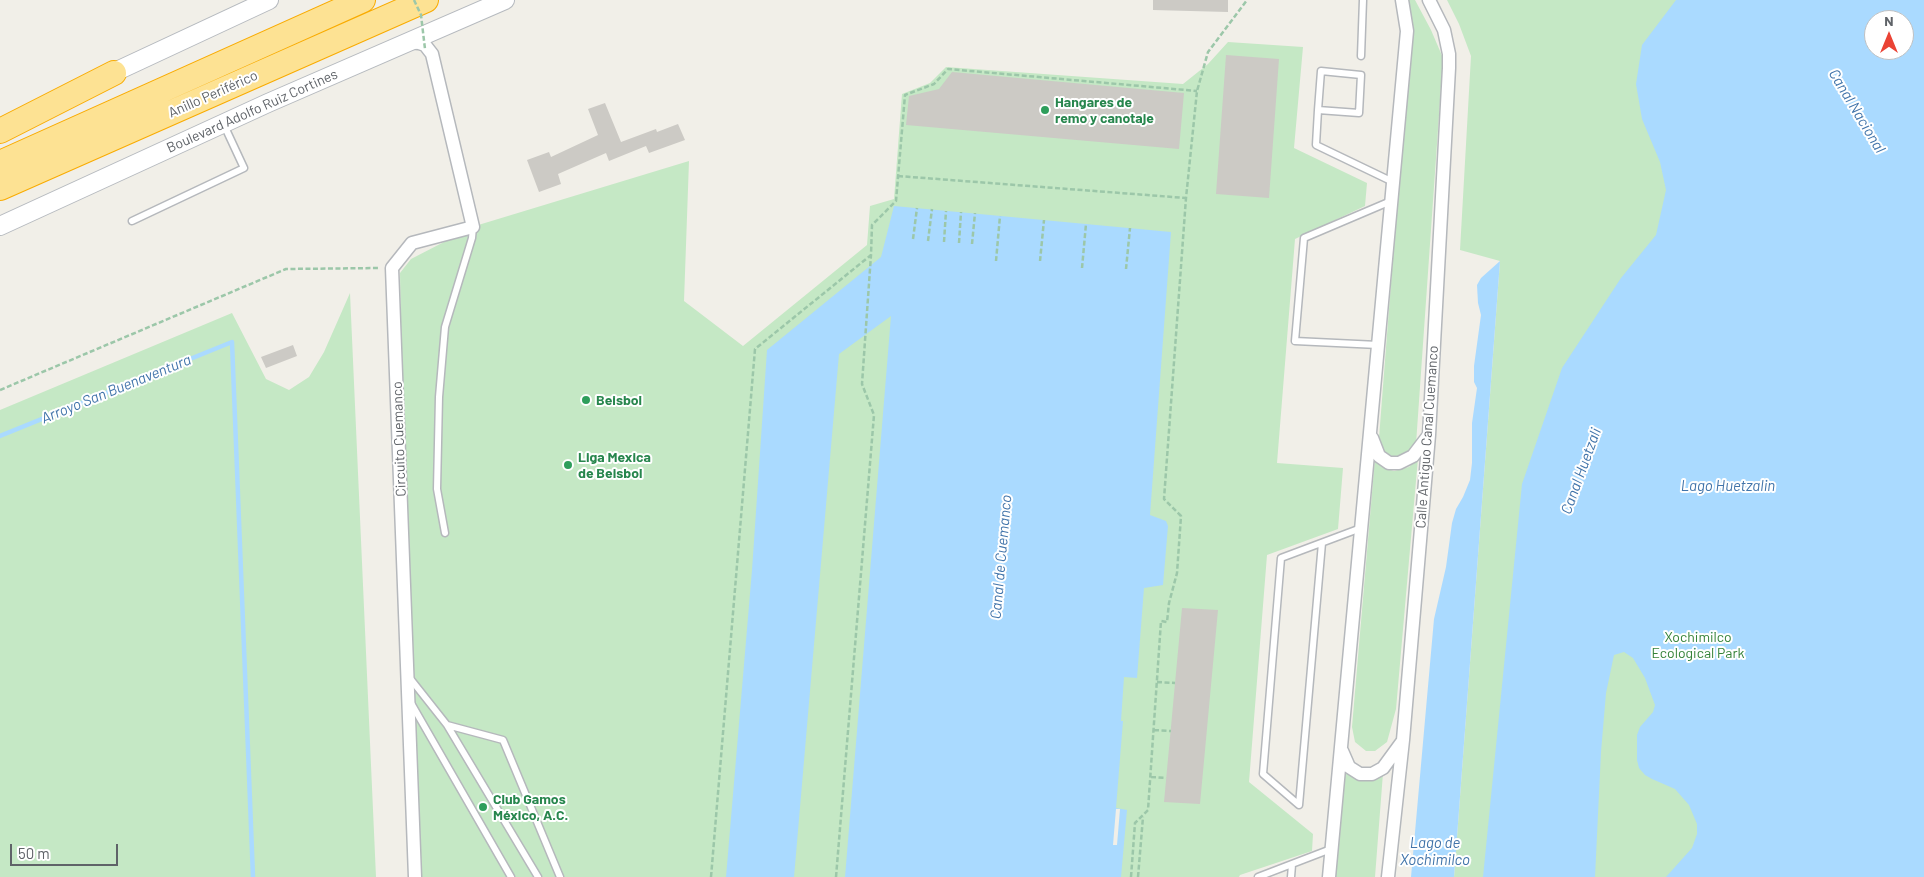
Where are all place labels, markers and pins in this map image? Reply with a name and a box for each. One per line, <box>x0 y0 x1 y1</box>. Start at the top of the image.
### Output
place label: Hangares de remo y canotaje <box>1055 94 1154 126</box>
marker: Hangares de remo y canotaje <box>1039 104 1051 116</box>
place label: Beisbol <box>596 392 642 408</box>
marker: Beisbol <box>580 394 592 406</box>
place label: Liga Mexica de Beisbol <box>578 449 651 482</box>
marker: Liga Mexica de Beisbol <box>562 459 574 471</box>
place label: Club Gamos México, A.C. <box>493 791 568 824</box>
marker: Club Gamos México, A.C. <box>477 801 489 813</box>

